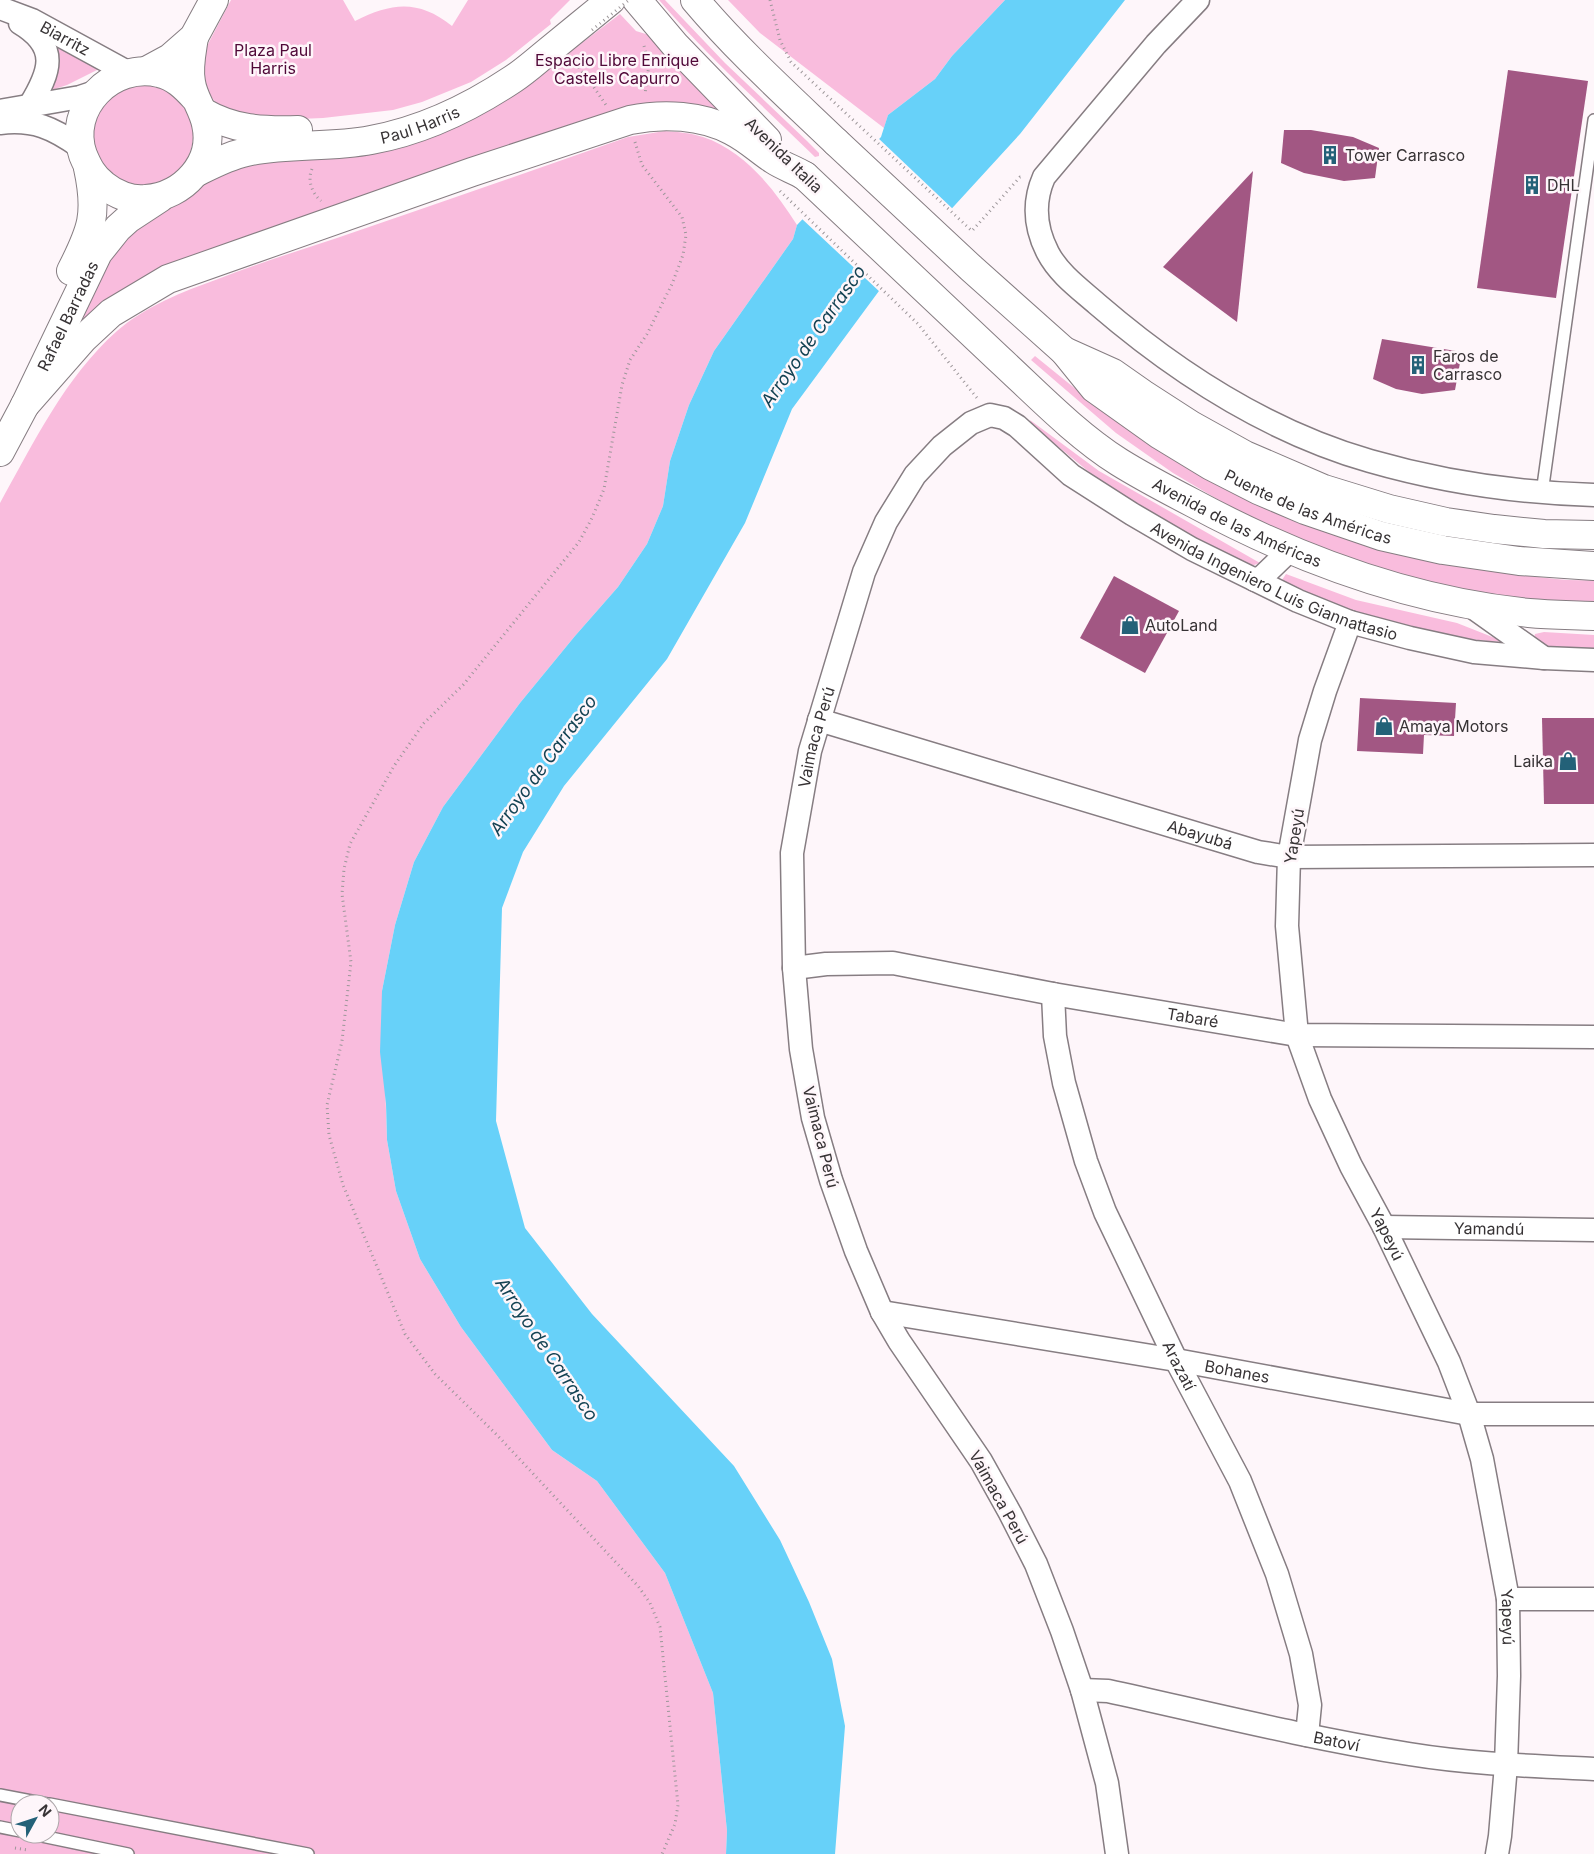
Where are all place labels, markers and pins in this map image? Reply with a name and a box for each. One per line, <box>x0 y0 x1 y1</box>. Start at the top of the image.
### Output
building icon: Tower Carrasco <box>1319 144 1341 166</box>
place label: Tower Carrasco <box>1345 145 1465 165</box>
building icon: DHL <box>1521 174 1543 196</box>
place label: DHL <box>1547 175 1579 195</box>
place label: Faros de Carrasco <box>1433 346 1502 384</box>
building icon: Faros de Carrasco <box>1407 354 1429 376</box>
shop icon: AutoLand <box>1119 614 1141 636</box>
place label: AutoLand <box>1145 615 1217 635</box>
shop icon: Amaya Motors <box>1373 715 1395 737</box>
place label: Amaya Motors <box>1399 716 1508 736</box>
shop icon: Laika <box>1557 750 1579 772</box>
place label: Laika <box>1513 751 1553 771</box>

